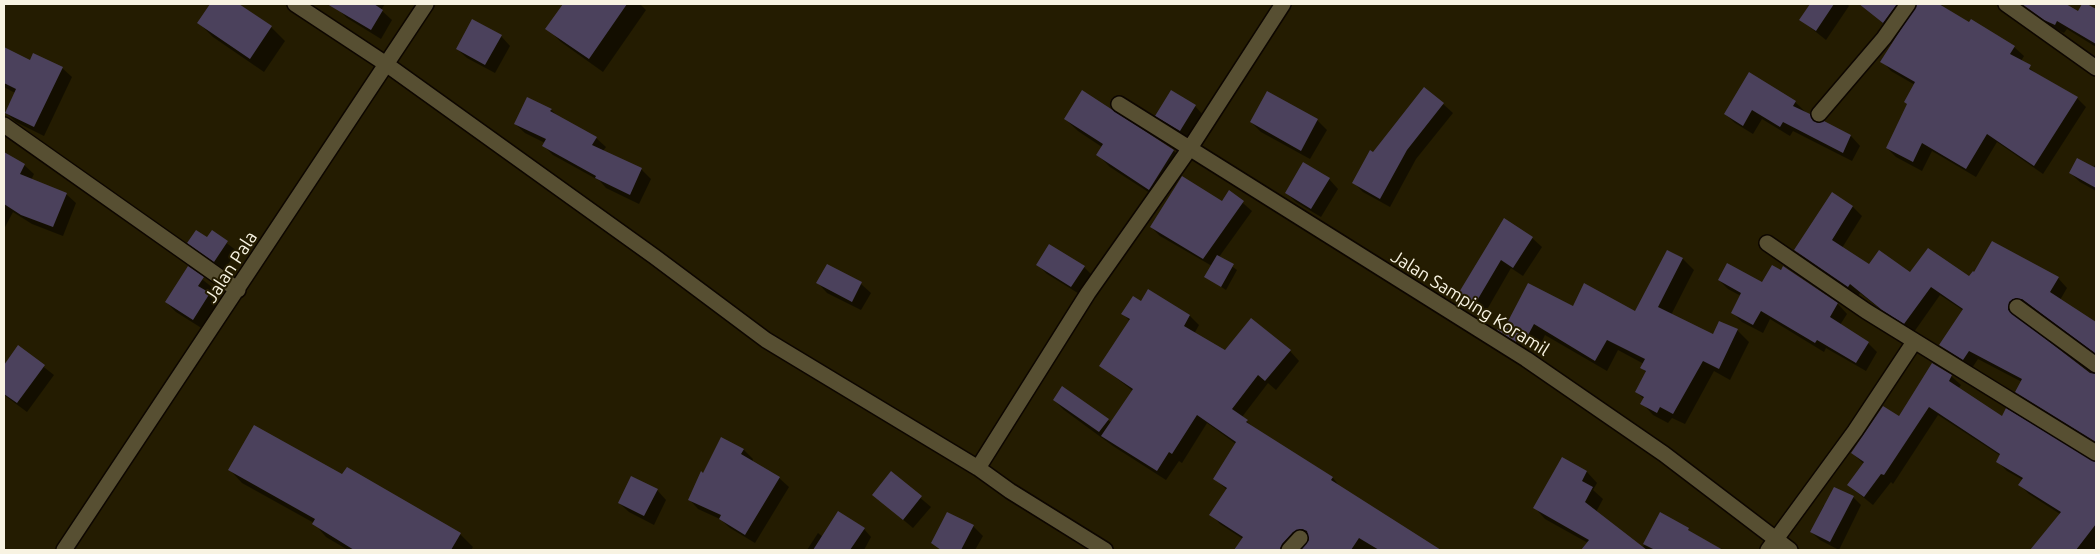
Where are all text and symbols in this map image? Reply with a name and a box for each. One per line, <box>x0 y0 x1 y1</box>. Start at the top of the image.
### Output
street label: Jalan Pala <box>200 227 262 307</box>
street label: Jalan Samping Koramil <box>1387 246 1553 360</box>

